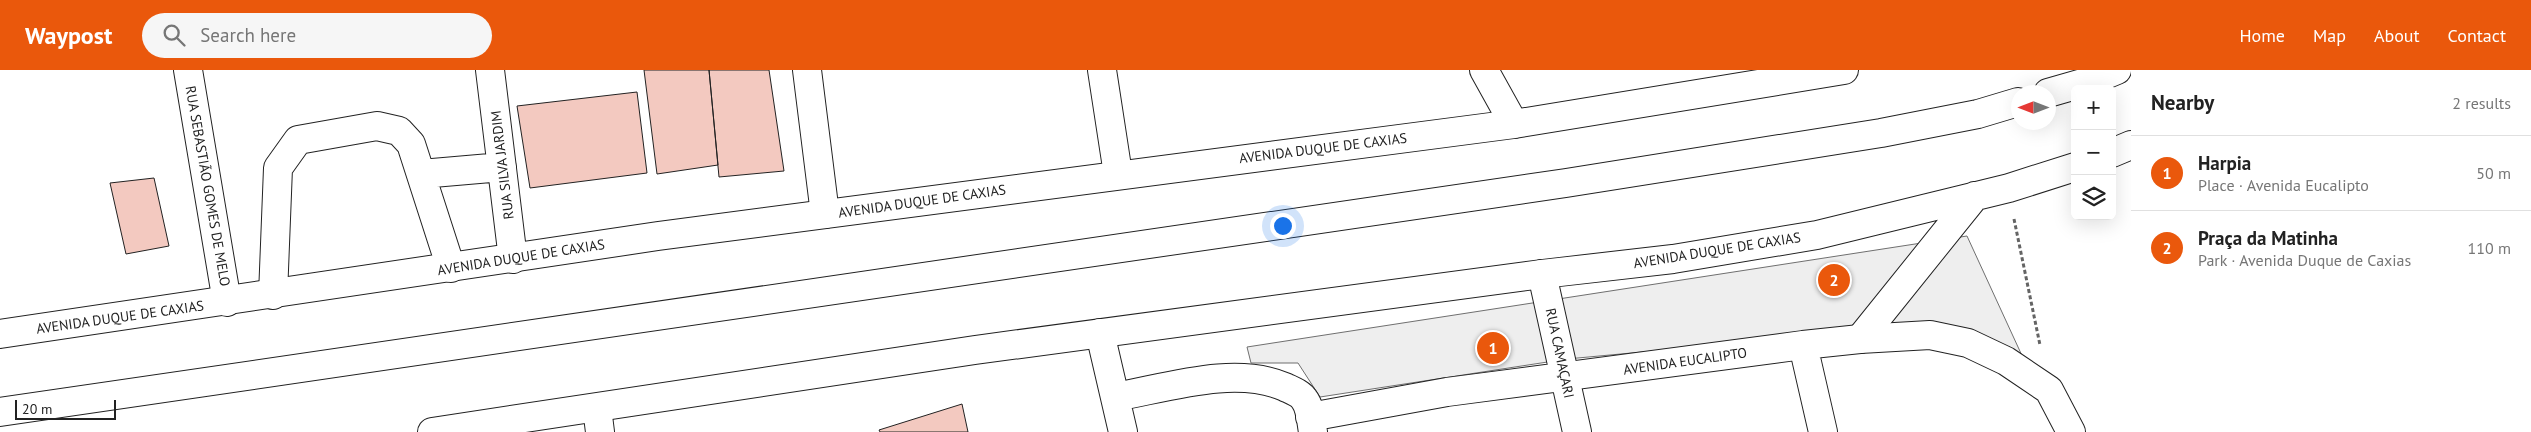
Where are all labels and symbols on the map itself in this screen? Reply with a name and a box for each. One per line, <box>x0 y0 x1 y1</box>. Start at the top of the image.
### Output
street label: RUA SEBASTIÃO GOMES DE MELO <box>181 84 235 288</box>
north arrow <box>2011 85 2056 130</box>
street label: RUA SILVA JARDIM <box>486 109 518 221</box>
street label: AVENIDA DUQUE DE CAXIAS <box>1238 129 1408 167</box>
street label: AVENIDA DUQUE DE CAXIAS <box>837 180 1007 222</box>
your location <box>1270 213 1296 239</box>
street label: AVENIDA DUQUE DE CAXIAS <box>1632 228 1802 272</box>
street label: AVENIDA DUQUE DE CAXIAS <box>436 235 606 279</box>
pin: 2 <box>1818 261 1850 299</box>
street label: AVENIDA DUQUE DE CAXIAS <box>35 296 205 338</box>
street label: RUA CAMAÇARI <box>1542 306 1578 400</box>
pin: 1 <box>1477 329 1509 367</box>
street label: AVENIDA EUCALIPTO <box>1622 343 1748 379</box>
scale bar <box>15 397 116 420</box>

